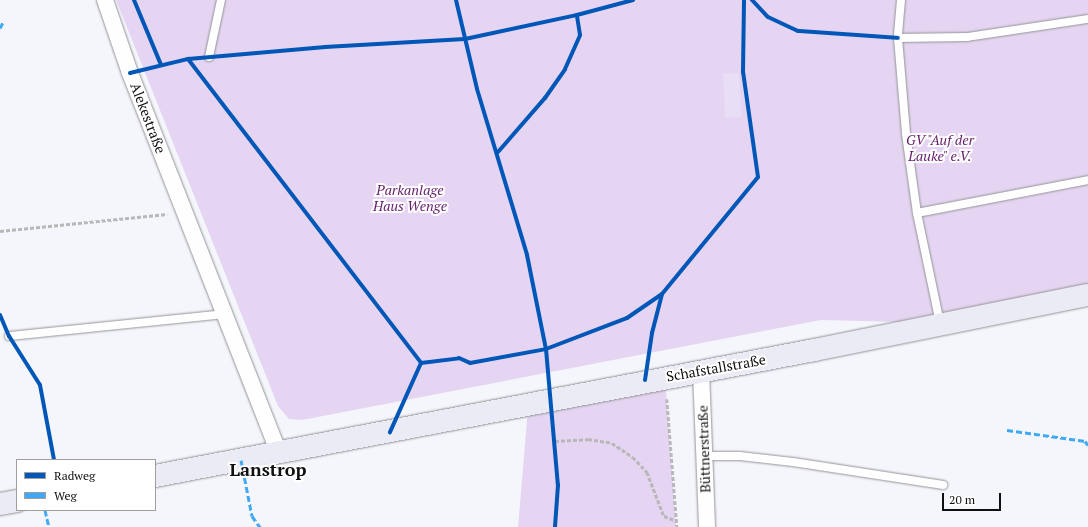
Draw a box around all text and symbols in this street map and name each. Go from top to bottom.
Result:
street label: Alekestraße [127,80,169,156]
park label: GV "Auf der Lauke" e.V. [906,132,974,164]
park label: Parkanlage Haus Wenge [373,182,447,214]
street label: Schafstallstraße [665,351,767,385]
street label: Büttnerstraße [694,405,714,493]
district label: Lanstrop [230,458,306,480]
legend [16,459,156,511]
text: Radweg [54,468,95,483]
scale bar [944,485,1003,511]
text: Weg [54,488,77,503]
text: 20 m [949,492,975,507]

